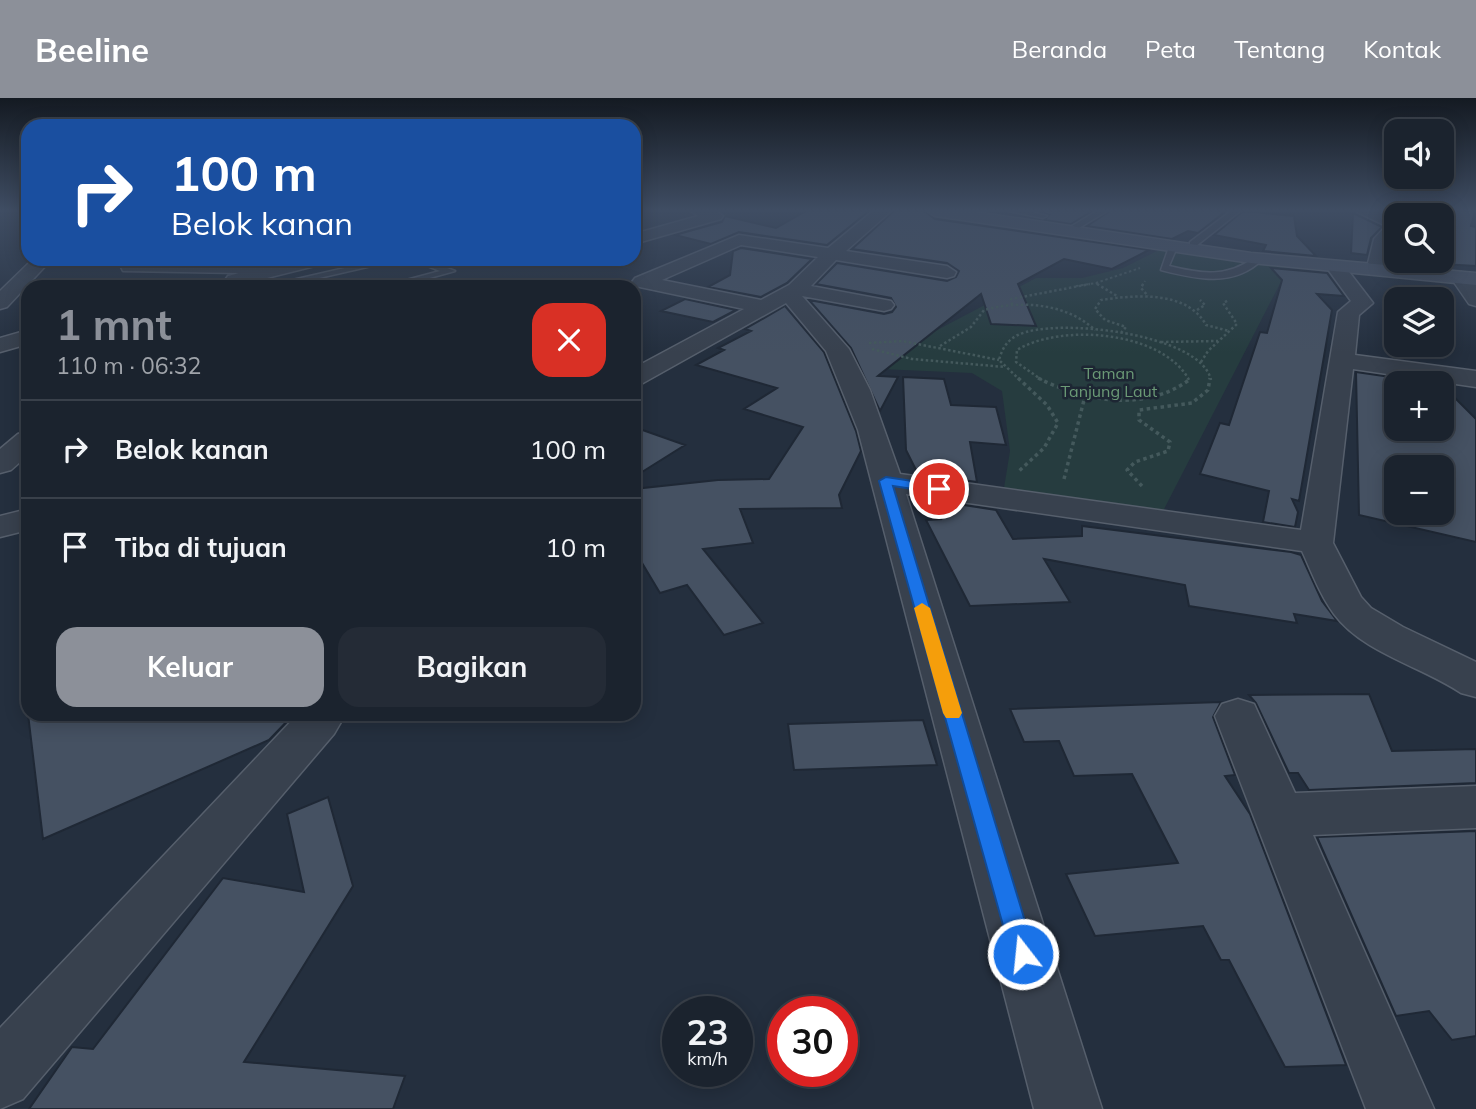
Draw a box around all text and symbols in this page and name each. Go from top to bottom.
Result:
text: Beeline [35,29,149,70]
text: Beranda [1012,34,1107,64]
text: Peta [1145,34,1196,64]
text: Tentang [1234,34,1325,64]
text: Kontak [1363,34,1441,64]
map controls [1384,119,1454,525]
button: sound [1384,119,1454,189]
text: 100 m [171,142,317,203]
icon: right [56,147,147,238]
text: Belok kanan [171,203,353,243]
button: search [1384,203,1454,273]
button: layers [1384,287,1454,357]
text: 1 mnt [56,298,172,351]
button: close [532,303,606,377]
text: 110 m · 06:32 [56,351,201,380]
park label: Taman Tanjung Laut [1061,363,1158,401]
button: + [1384,371,1454,441]
icon: right [56,430,94,468]
text: Belok kanan [115,433,269,466]
text: 100 m [530,433,606,466]
button: − [1384,455,1454,525]
pin [909,459,969,519]
icon: arrive [920,470,958,508]
icon: arrive [56,528,94,566]
text: Tiba di tujuan [115,531,287,564]
text: 10 m [545,531,606,564]
button: Keluar [56,627,324,707]
button: Bagikan [338,627,606,707]
position arrow [986,917,1060,991]
speed limit sign: 30 [767,996,858,1087]
text: 23 [686,1010,729,1054]
text: km/h [687,1047,728,1070]

